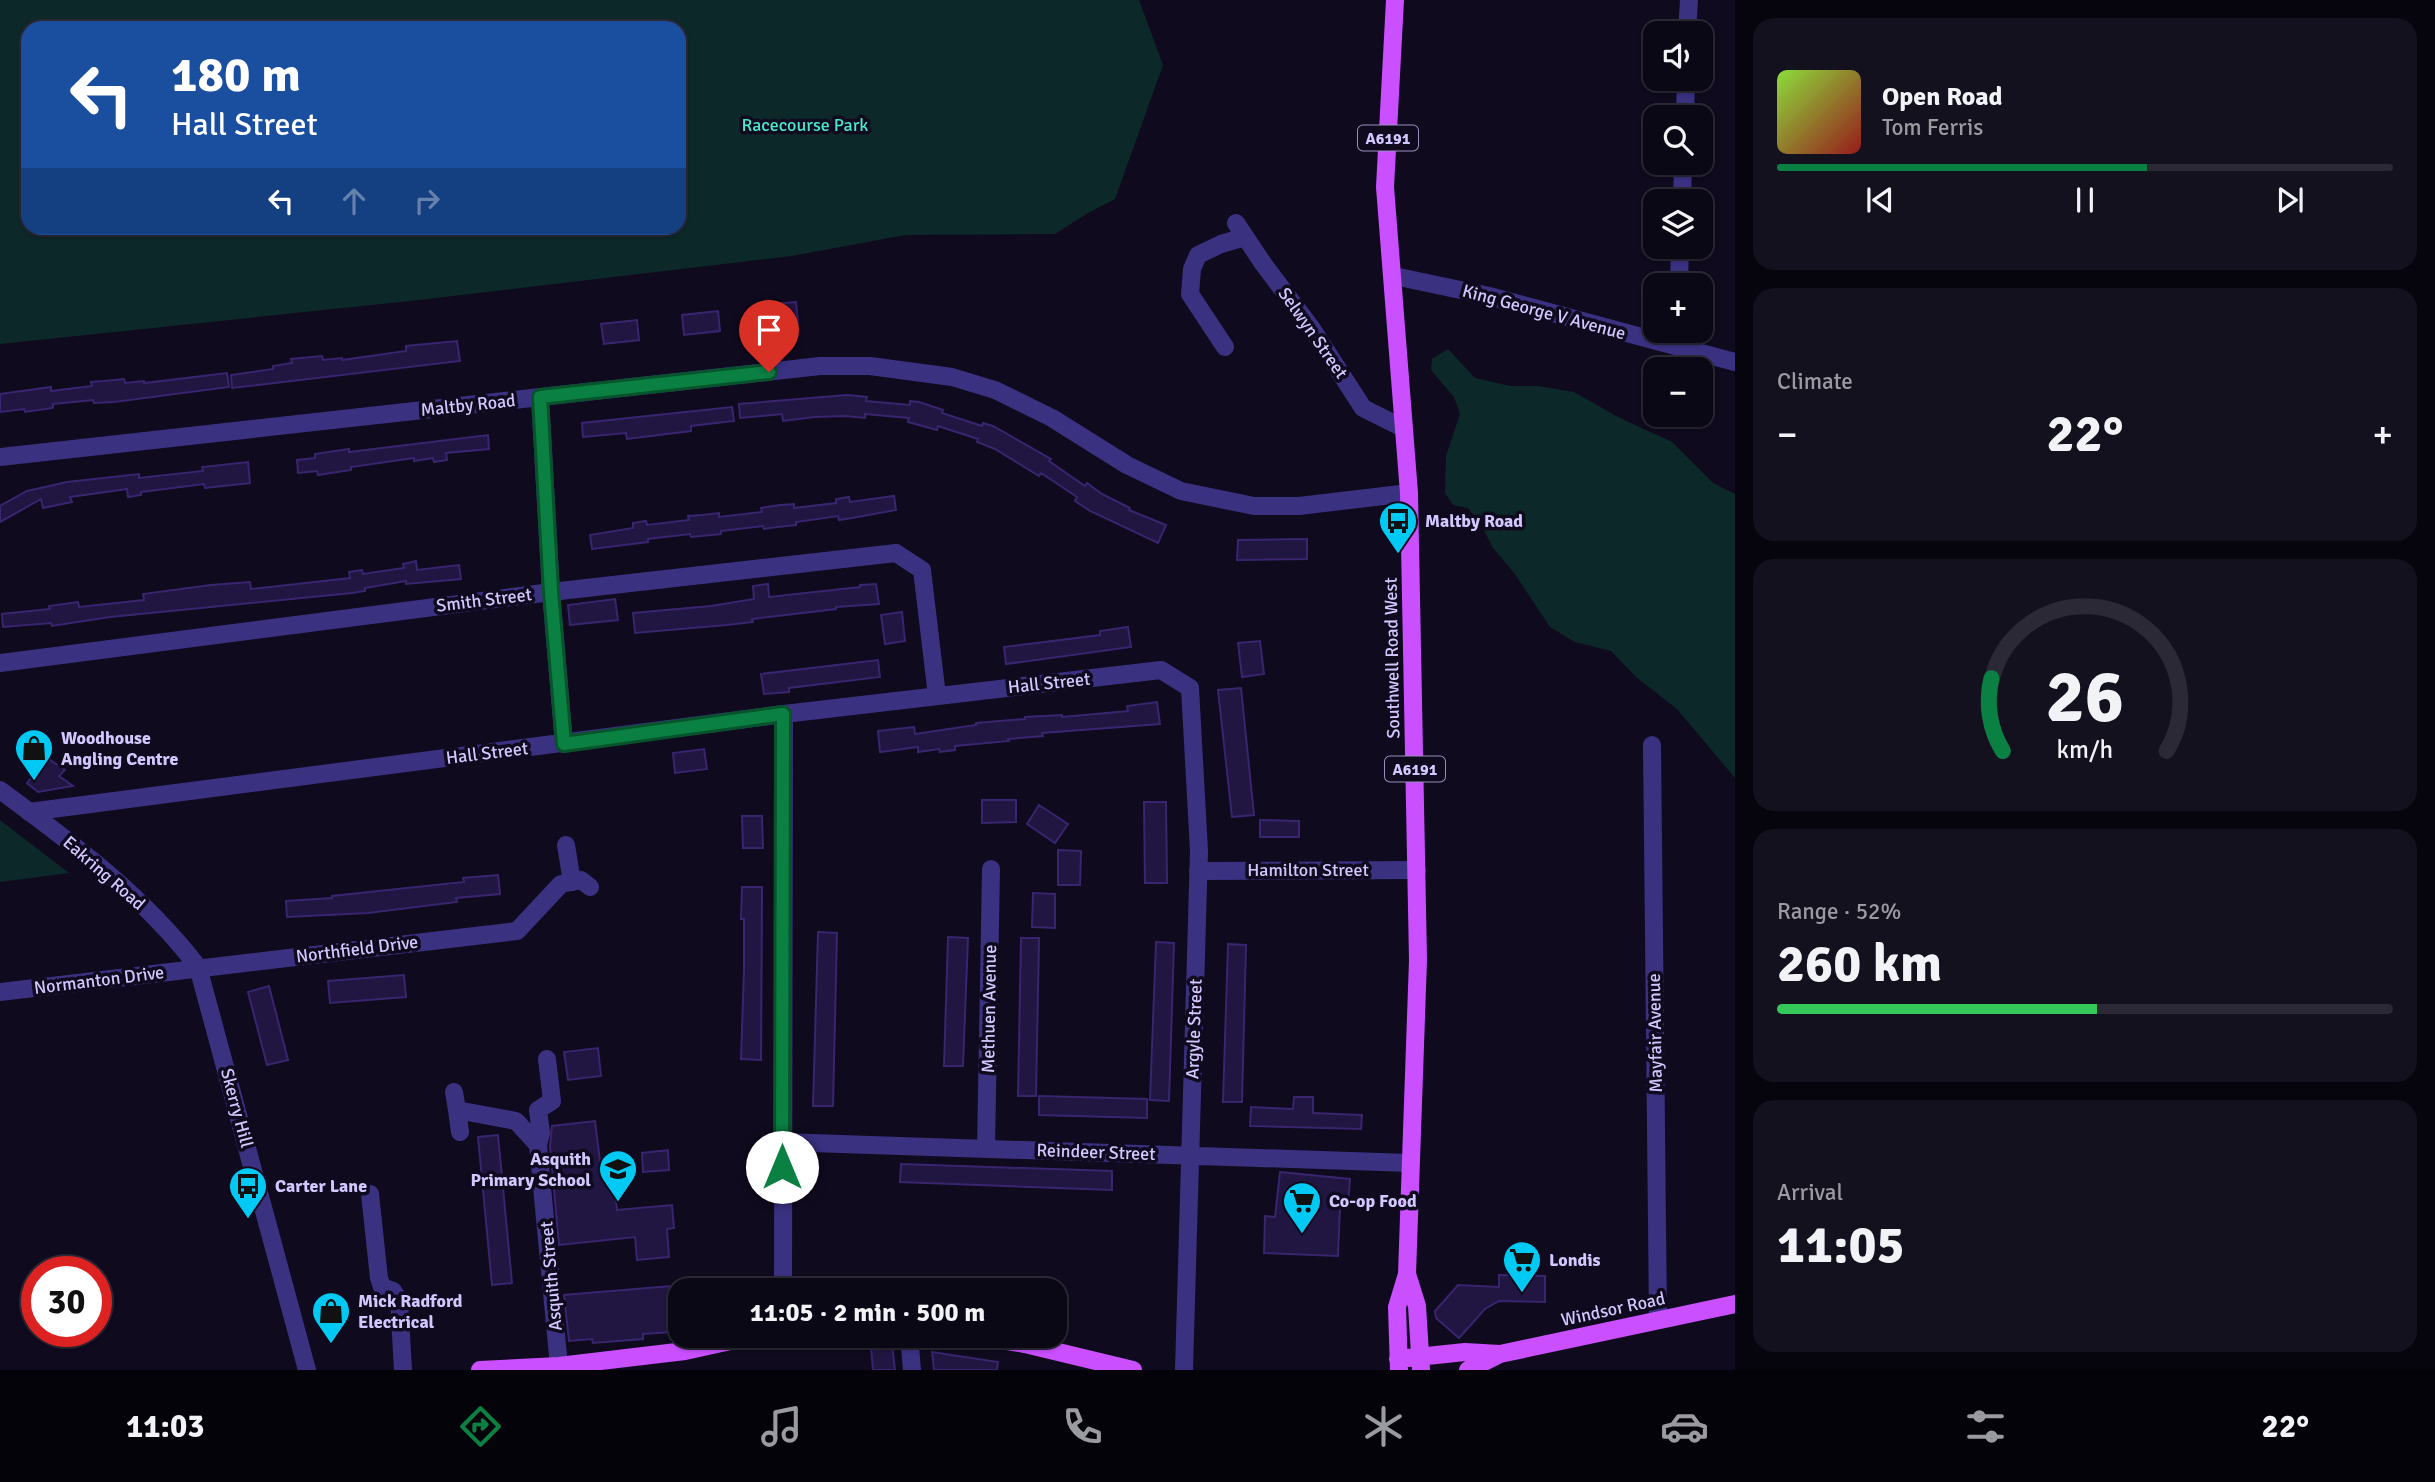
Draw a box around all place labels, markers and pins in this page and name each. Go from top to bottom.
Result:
pin [739,300,799,372]
bus stop icon: Maltby Road [1377,500,1419,555]
place label: Maltby Road [1425,510,1523,532]
shop icon: Woodhouse Angling Centre [13,727,55,782]
place label: Woodhouse Angling Centre [61,727,178,770]
place label: Asquith Primary School [471,1148,591,1191]
school or university icon: Asquith Primary School [597,1148,639,1203]
bus stop icon: Carter Lane [227,1165,269,1220]
place label: Carter Lane [275,1175,367,1197]
supermarket icon: Co-op Food [1281,1180,1323,1235]
place label: Co-op Food [1329,1190,1417,1212]
supermarket icon: Londis [1501,1239,1543,1294]
place label: Londis [1549,1249,1601,1271]
shop icon: Mick Radford Electrical [310,1290,352,1345]
place label: Mick Radford Electrical [358,1290,463,1333]

